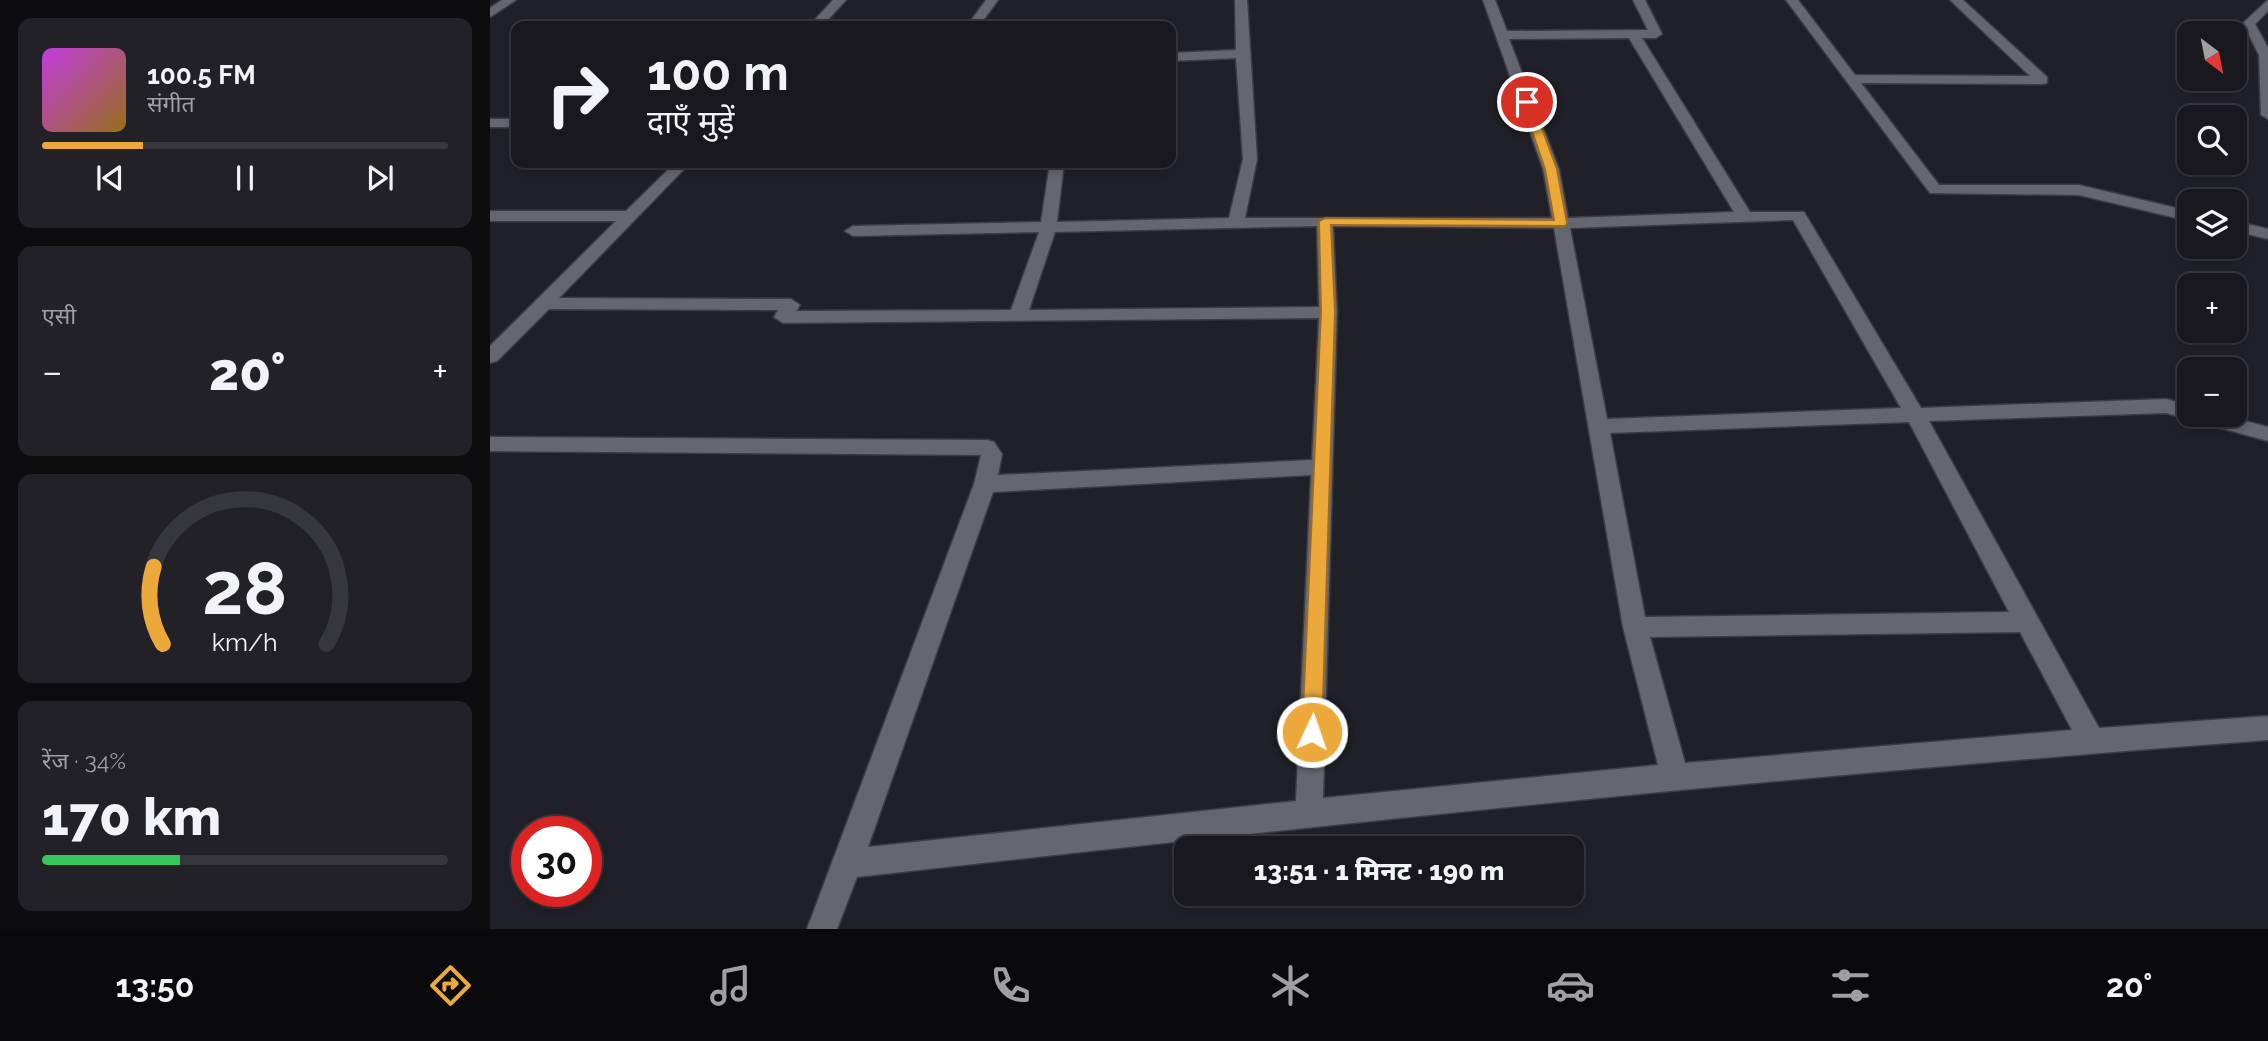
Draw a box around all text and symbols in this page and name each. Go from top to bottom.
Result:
north arrow [2177,21,2247,91]
map controls [2177,21,2247,427]
text: 100 m [647,44,789,101]
icon: right [532,49,623,140]
text: 100.5 FM [147,60,256,90]
pin [1497,72,1557,132]
icon: arrive [1508,83,1546,121]
text: संगीत [147,90,195,117]
text: दाएँ मुड़ें [647,103,734,140]
button: search [2177,105,2247,175]
icon: previous [91,159,129,197]
icon: pause [226,159,264,197]
icon: next [361,159,399,197]
button: layers [2177,189,2247,259]
button: + [2177,273,2247,343]
text: एसी [42,302,76,329]
text: 20° [209,341,286,402]
text: − [42,349,62,394]
text: + [432,349,448,394]
button: − [2177,357,2247,427]
text: 28 [202,547,288,632]
text: km/h [212,627,278,657]
position arrow [1275,695,1349,769]
text: रेंज · 34% [42,747,126,774]
text: 170 km [42,786,221,847]
speed limit sign: 30 [511,816,602,907]
text: 13:51 · 1 मिनट · 190 m [1254,856,1504,886]
icon: directions [426,961,475,1010]
icon: music [706,961,755,1010]
icon: phone [986,961,1035,1010]
icon: climate [1266,961,1315,1010]
icon: car [1546,961,1595,1010]
icon: filters [1826,961,1875,1010]
text: 13:50 [116,967,194,1004]
text: 20° [2106,967,2152,1004]

